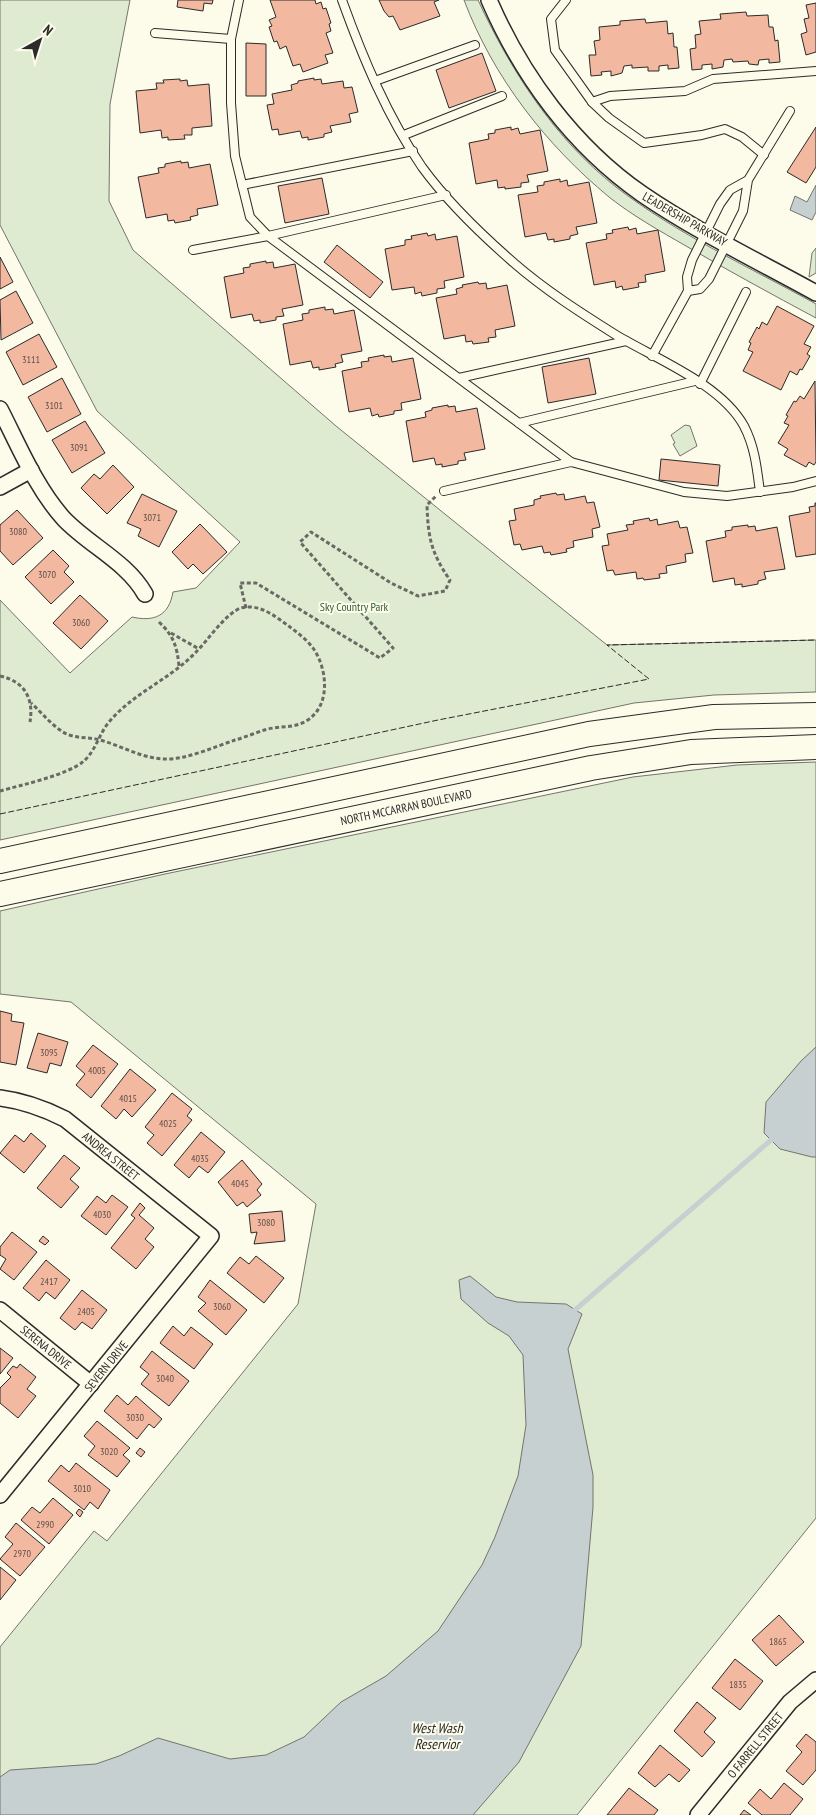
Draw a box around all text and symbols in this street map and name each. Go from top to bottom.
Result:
north arrow [15,15,65,65]
text: N [40,21,57,39]
street label: LEADERSHIP PARKWAY [640,189,730,250]
house number: 3111 [22,353,40,366]
house number: 3101 [45,399,63,412]
house number: 3091 [70,441,88,454]
house number: 3071 [143,511,161,524]
house number: 3080 [9,525,28,538]
house number: 3070 [38,568,57,581]
park label: Sky Country Park [320,599,389,614]
house number: 3060 [72,616,91,629]
street label: NORTH MCCARRAN BOULEVARD [339,786,473,828]
house number: 3095 [40,1046,58,1059]
house number: 4005 [88,1064,106,1077]
house number: 4015 [119,1092,137,1105]
house number: 4025 [159,1117,177,1130]
street label: ANDREA STREET [79,1128,143,1184]
house number: 4035 [191,1152,209,1165]
house number: 4045 [231,1177,249,1190]
house number: 4030 [93,1208,112,1221]
house number: 3080 [257,1216,276,1229]
house number: 2417 [40,1275,58,1288]
house number: 3060 [213,1300,232,1313]
house number: 2405 [77,1305,95,1318]
street label: SERENA DRIVE [18,1322,74,1372]
street label: SEVERN DRIVE [81,1337,131,1395]
house number: 3040 [156,1372,175,1385]
house number: 3030 [126,1411,145,1424]
house number: 3020 [100,1445,119,1458]
house number: 3010 [73,1482,92,1495]
house number: 2990 [36,1518,55,1531]
house number: 2970 [13,1547,32,1560]
house number: 1865 [769,1635,787,1648]
house number: 1835 [729,1678,747,1691]
street label: O FARRELL STREET [724,1709,787,1781]
water label: West Wash Reservior [411,1719,464,1753]

